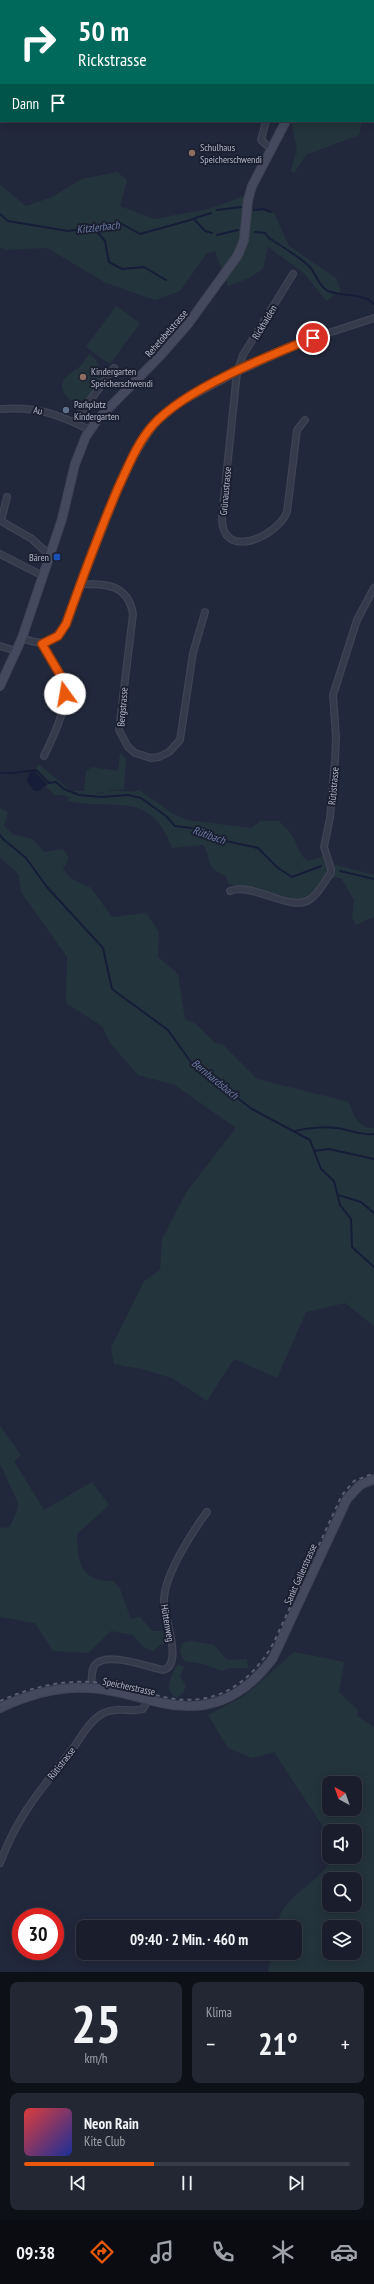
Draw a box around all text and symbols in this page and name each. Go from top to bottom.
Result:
text: 50 m [78,12,129,49]
icon: right [12,16,64,68]
text: Rickstrasse [78,48,147,71]
icon: arrive [47,92,69,114]
text: Dann [12,94,39,113]
place label: Schulhaus Speicherschwendi [200,141,262,166]
marker: Schulhaus Speicherschwendi [187,148,197,158]
water label: Kitzlerbach [76,218,121,236]
street label: Rickhalden [249,303,280,342]
street label: Rehetobelstrasse [142,307,191,360]
pin [296,321,330,355]
icon: arrive [302,327,324,349]
place label: Kindergarten Speicherschwendi [91,365,153,390]
marker: Kindergarten Speicherschwendi [78,372,88,382]
place label: Parkplatz Kindergarten [74,398,119,423]
street label: Au [32,403,43,418]
marker: Parkplatz Kindergarten [61,405,71,415]
street label: Grünaustrasse [217,466,234,516]
place label: Bären [29,551,49,564]
marker: Bären [52,552,62,562]
position arrow [44,673,86,715]
street label: Bergstrasse [114,687,131,727]
street label: Rütistrasse [325,767,342,805]
water label: Rütibach [191,823,228,847]
water label: Bernhardsbach [189,1056,242,1103]
street label: Sankt Gallerstrasse [281,1542,320,1607]
street label: Hüttenweg [158,1603,177,1643]
street label: Speicherstrasse [101,1675,156,1698]
street label: Rütistrasse [45,1744,78,1782]
north arrow [322,1776,362,1816]
map controls [322,1776,362,1960]
button: sound [322,1824,362,1864]
button: search [322,1872,362,1912]
speed limit sign: 30 [12,1908,64,1960]
button: layers [322,1920,362,1960]
text: 09:40 · 2 Min. · 460 m [130,1930,248,1949]
text: 25 [71,1990,121,2057]
text: Klima [206,2004,232,2021]
text: 21° [258,2024,298,2063]
text: − [206,2030,215,2058]
text: + [341,2030,350,2058]
text: km/h [84,2050,108,2067]
text: Neon Rain [84,2114,139,2133]
text: Kite Club [84,2133,125,2150]
icon: previous [67,2172,89,2194]
icon: pause [176,2172,198,2194]
icon: next [285,2172,307,2194]
icon: directions [88,2238,116,2266]
icon: music [148,2238,176,2266]
icon: phone [209,2238,237,2266]
icon: climate [269,2238,297,2266]
icon: car [330,2238,358,2266]
text: 09:38 [16,2241,55,2264]

